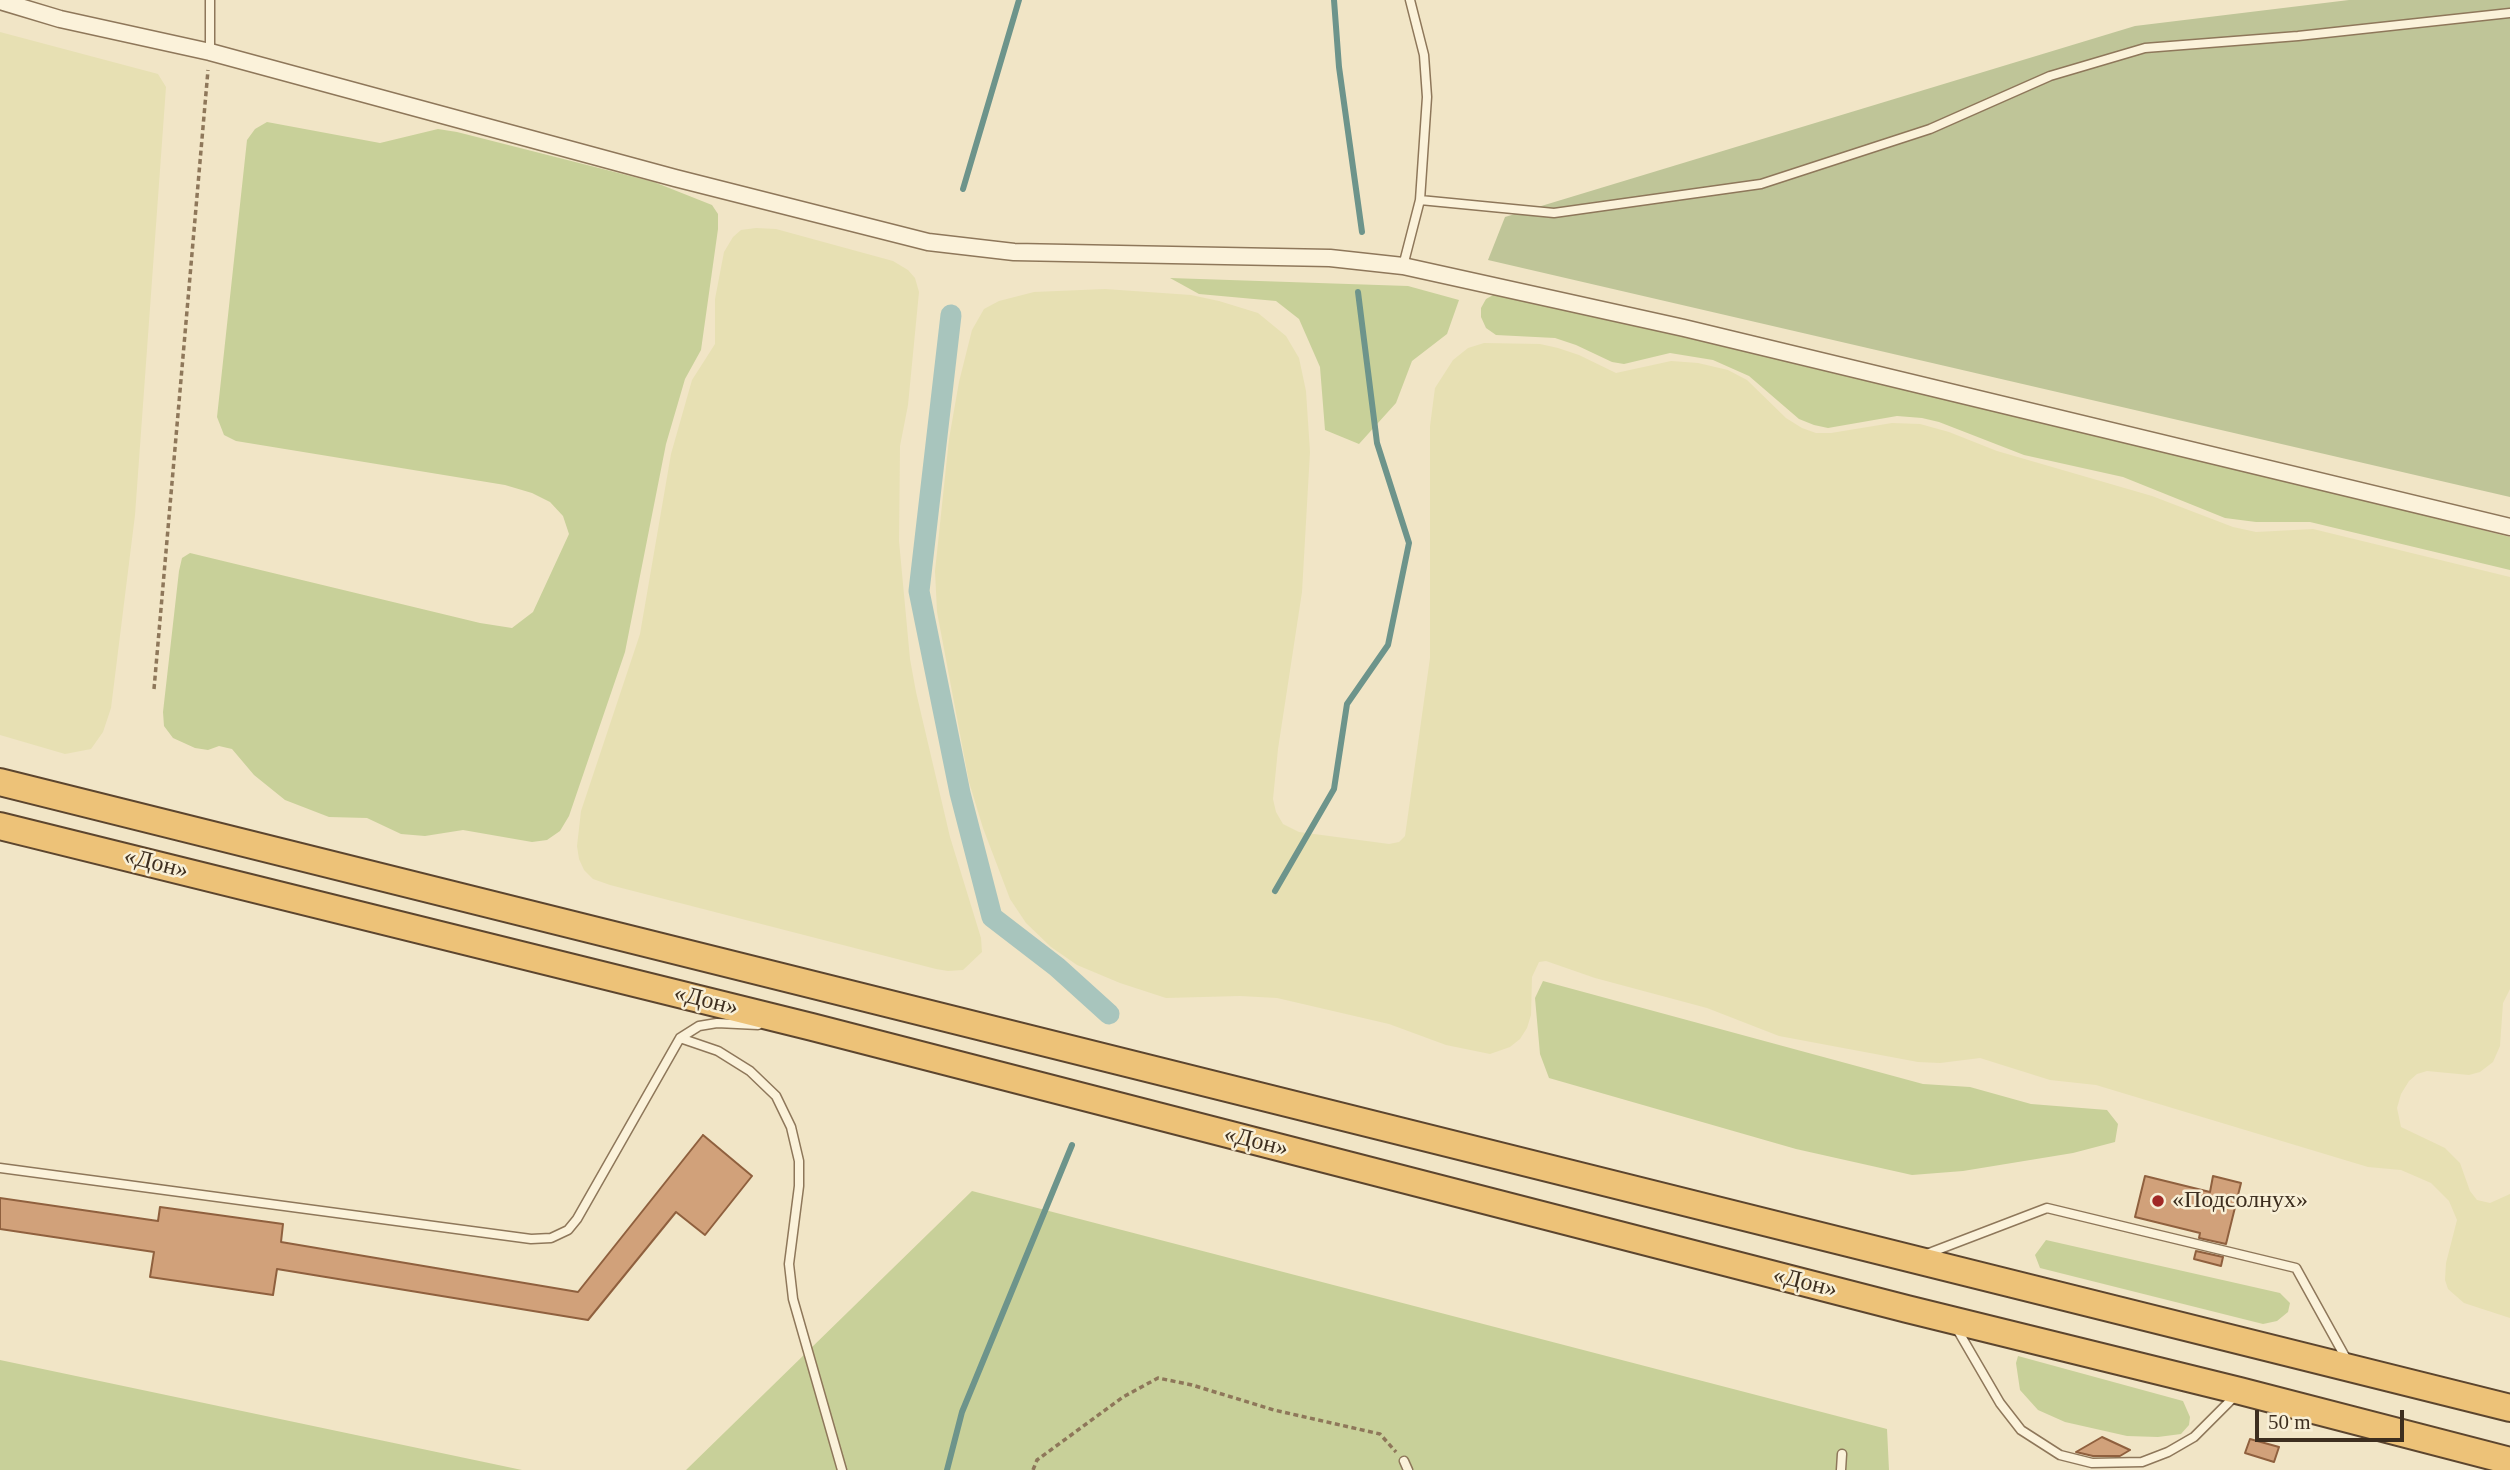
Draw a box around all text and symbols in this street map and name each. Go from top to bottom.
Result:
street label: «Дон» [121,842,191,886]
street label: «Дон» [671,979,741,1023]
street label: «Дон» [1221,1120,1291,1164]
place label: «Подсолнух» [2172,1187,2308,1215]
marker: «Подсолнух» [2150,1193,2166,1209]
street label: «Дон» [1770,1261,1840,1305]
scale bar [2258,1396,2407,1440]
text: 50 m [2268,1410,2311,1434]

